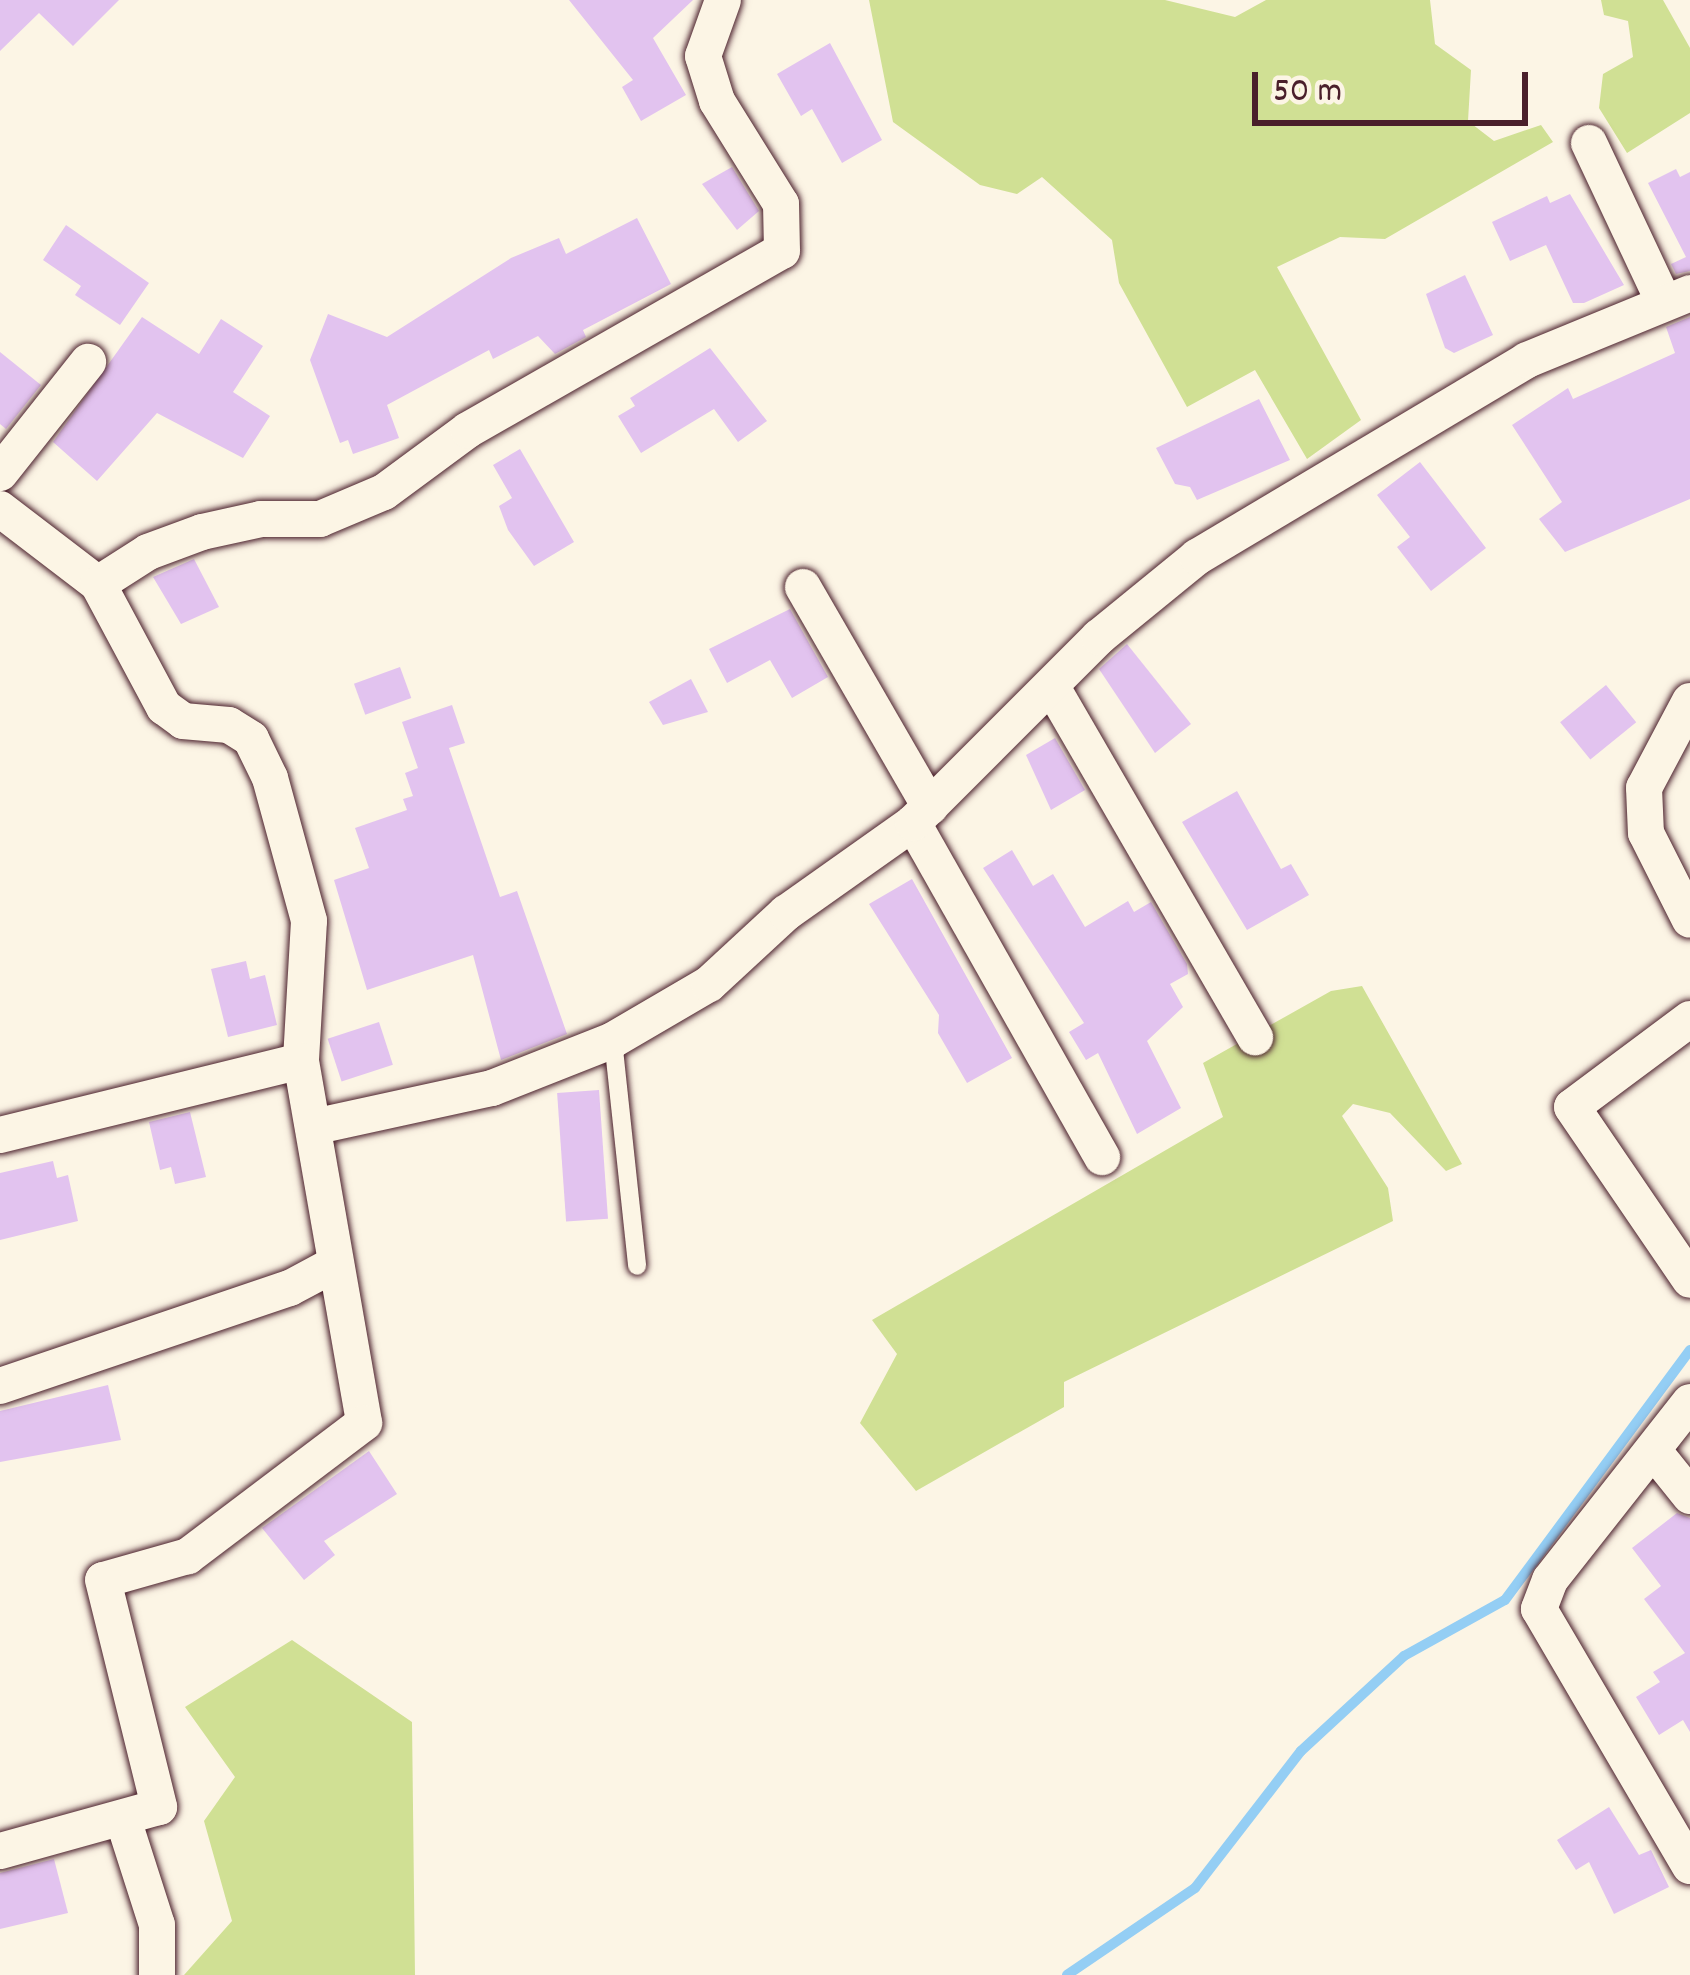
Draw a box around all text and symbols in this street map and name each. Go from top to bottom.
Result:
scale bar [1258,48,1534,122]
text: 50 m [1273,67,1342,119]

